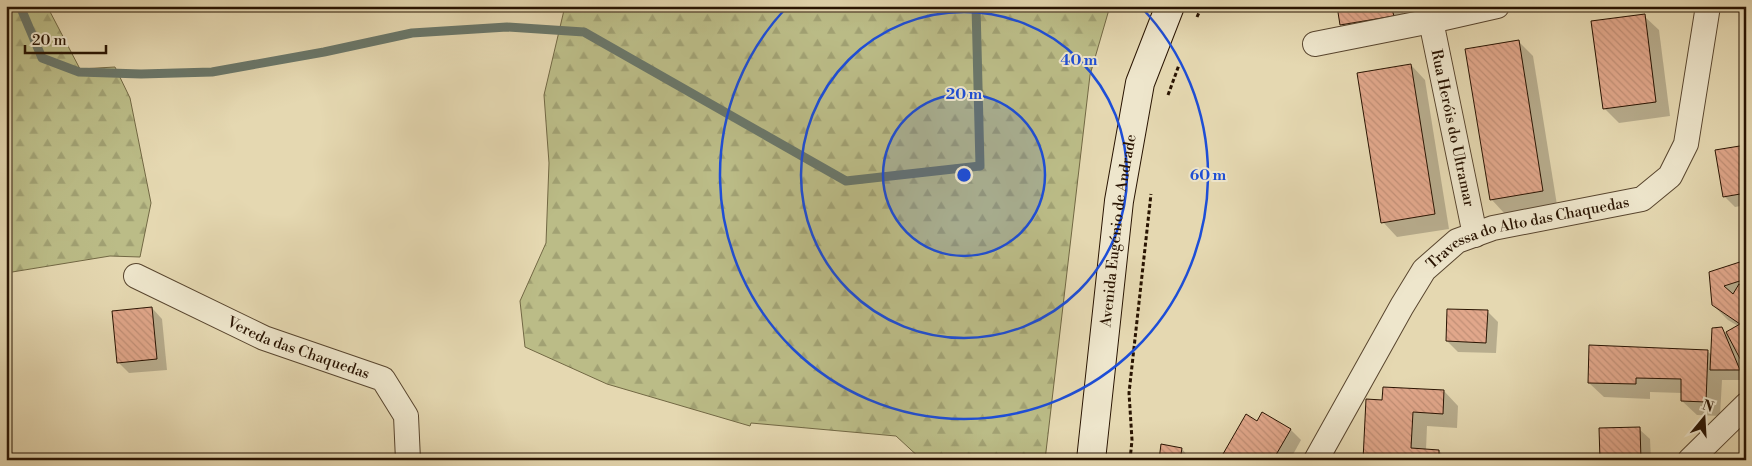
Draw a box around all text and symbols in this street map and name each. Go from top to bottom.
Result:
scale bar [25,22,106,54]
text: 20 m [32,31,67,50]
street label: Rua Heróis do Ultramar [1427,48,1479,209]
text: 40 m [1060,51,1098,70]
text: 20 m [946,85,983,104]
street label: Avenida Eugénio de Andrade [1096,133,1141,329]
centre of rings [955,166,973,184]
text: 60 m [1190,166,1227,185]
street label: Travessa do Alto das Chaquedas [1423,193,1631,274]
street label: Vereda das Chaquedas [223,312,372,384]
north arrow [1680,394,1730,444]
text: N [1700,396,1716,417]

